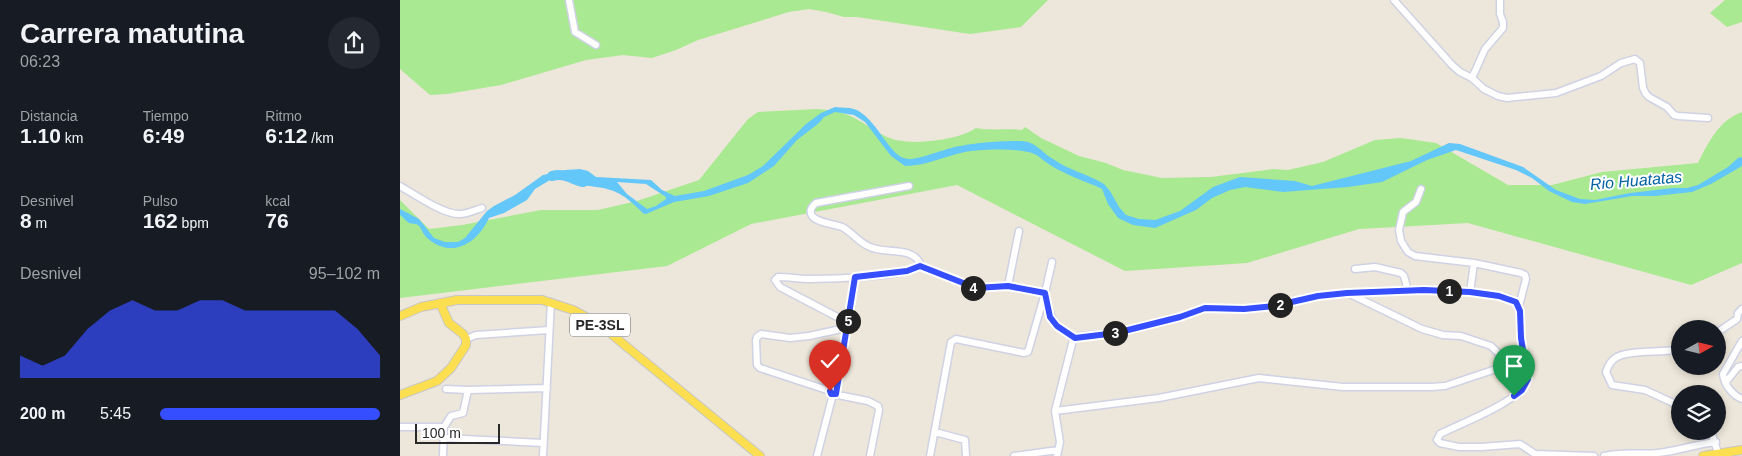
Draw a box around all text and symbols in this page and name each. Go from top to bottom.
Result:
button: share [328,17,380,69]
text: Carrera matutina [20,18,244,49]
text: 06:23 [20,53,60,70]
text: Distancia [20,108,78,124]
text: Tiempo [143,108,189,124]
text: Ritmo [265,108,302,124]
text: 1.10 [20,124,61,147]
text: 6:49 [143,124,185,147]
text: 6:12 [265,124,307,147]
text: km [61,130,83,146]
text: /km [307,130,334,146]
water label: Rio Huatatas [1589,168,1683,193]
text: Desnivel [20,193,74,209]
text: Pulso [143,193,178,209]
text: kcal [265,193,290,209]
text: 8 [20,209,32,232]
text: 162 [143,209,178,232]
text: 76 [265,209,289,232]
text: m [32,215,47,231]
text: bpm [178,215,209,231]
text: Desnivel [20,265,81,282]
text: 95–102 m [309,265,380,282]
pin: 4 [960,276,986,300]
pin: 1 [1436,278,1462,304]
text: 4 [970,280,977,296]
text: 1 [1446,283,1453,299]
pin: 2 [1268,292,1292,318]
text: 2 [1277,297,1284,313]
pin: 5 [836,308,860,334]
text: 5 [845,313,852,329]
road number: PE-3SL [570,314,630,336]
pin: 3 [1102,320,1128,346]
north arrow [1671,320,1726,375]
map controls [1671,320,1726,440]
text: 3 [1112,325,1119,341]
pin [809,340,851,391]
pin [1493,345,1535,396]
icon: check [816,347,844,375]
icon: arrive [1500,352,1528,380]
button: layers [1671,385,1726,440]
text: 200 m [20,405,65,422]
text: 5:45 [100,405,131,422]
scale bar [415,421,500,444]
text: 100 m [422,425,461,441]

